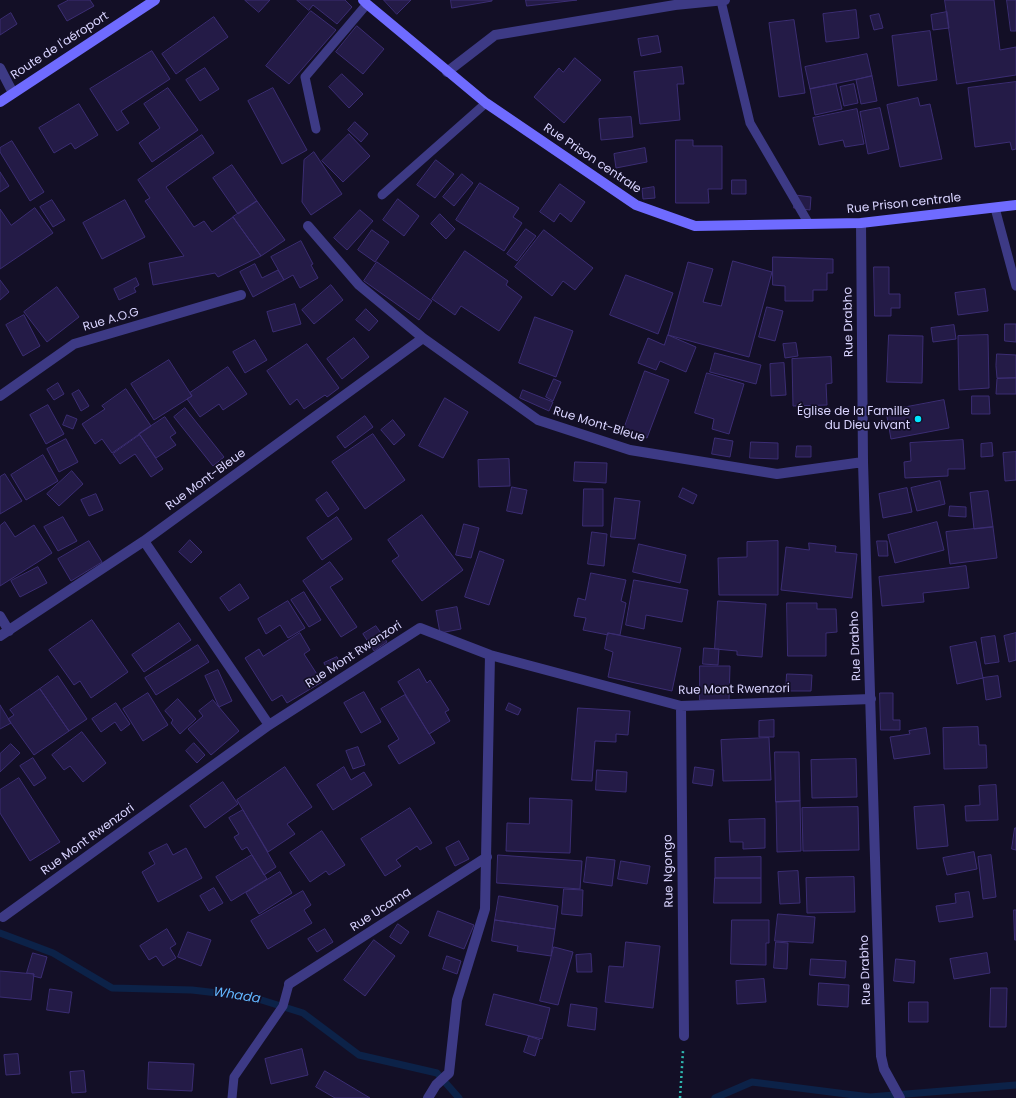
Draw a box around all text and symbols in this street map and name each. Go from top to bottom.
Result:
street label: Route de l'aéroport [8,9,112,83]
street label: Rue Prison centrale [540,121,644,197]
street label: Rue Prison centrale [846,191,962,217]
street label: Rue Drabho [841,287,857,357]
street label: Rue A.O.G [81,305,141,335]
street label: Rue Mont-Bleue [551,404,647,446]
place label: Église de la Famille du Dieu vivant [797,405,910,433]
marker: Église de la Famille du Dieu vivant [913,414,923,424]
street label: Rue Mont-Bleue [163,446,249,514]
street label: Rue Drabho [848,611,864,681]
street label: Rue Mont Rwenzori [303,619,405,691]
street label: Rue Mont Rwenzori [678,682,790,698]
street label: Rue Mont Rwenzori [39,801,137,879]
street label: Rue Ngongo [661,834,677,908]
street label: Rue Ucama [348,885,414,935]
street label: Rue Drabho [858,935,874,1005]
water label: Whada [212,985,262,1007]

